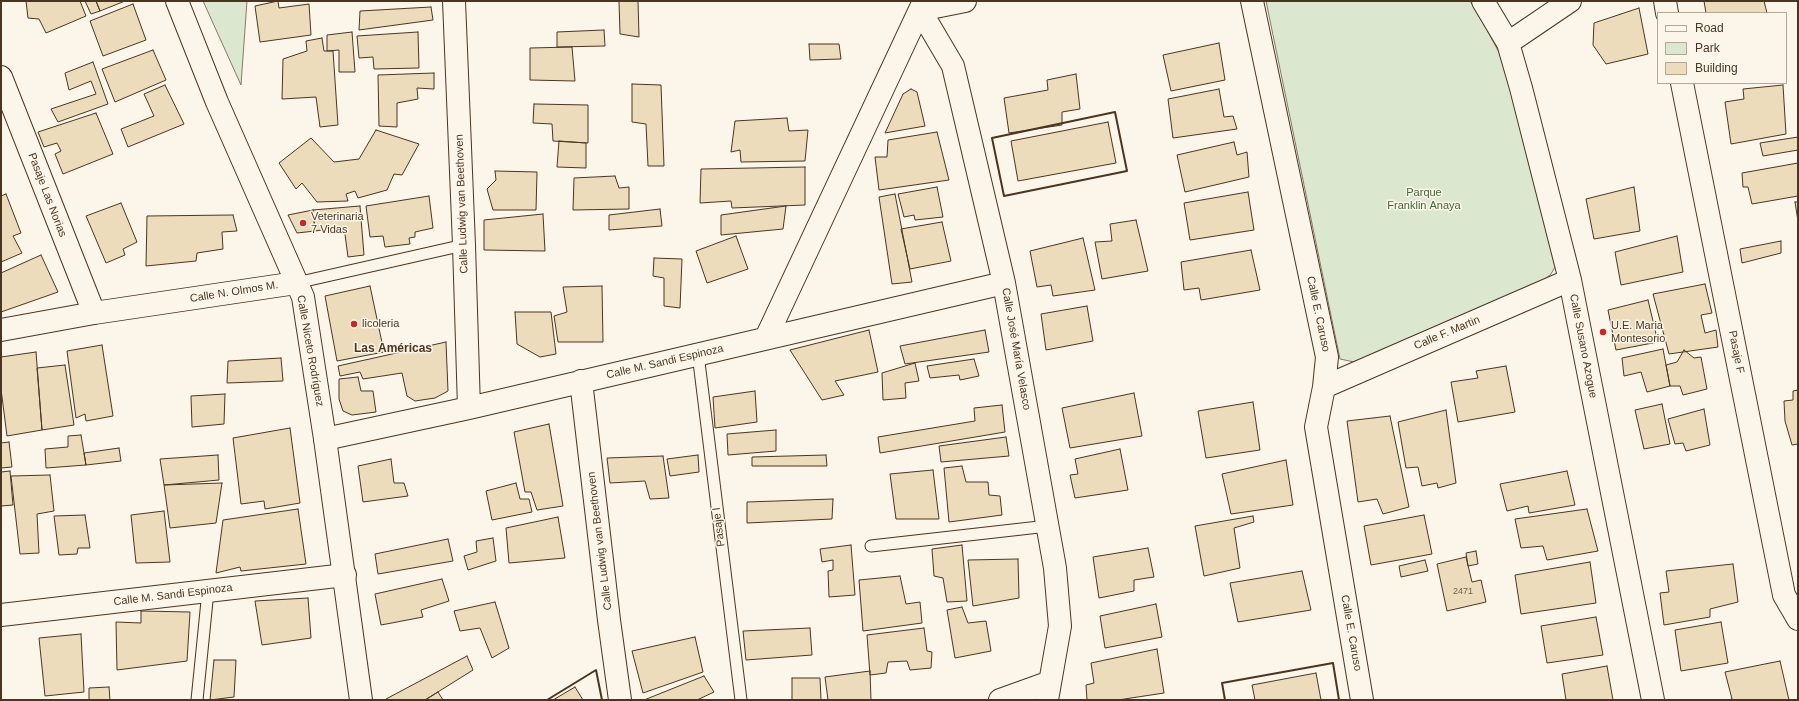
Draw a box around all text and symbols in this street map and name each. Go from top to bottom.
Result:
legend [1657,12,1787,84]
text: Road [1695,21,1724,35]
text: Park [1695,41,1720,55]
text: Building [1695,61,1738,75]
street label: Calle Ludwig van Beethoven [453,134,471,274]
street label: Pasaje Las Norias [25,151,69,239]
park label: Parque Franklin Anaya [1387,186,1461,212]
place label: Veterinaria 7 Vidas [311,210,364,236]
marker: Veterinaria 7 Vidas [298,218,308,228]
street label: Calle E. Caruso [1304,275,1332,353]
street label: Calle N. Olmos M. [189,279,279,305]
street label: Calle José María Velasco [999,287,1033,411]
street label: Calle Susano Azogue [1566,293,1600,399]
street label: Calle Niceto Rodríguez [294,294,326,408]
street label: Calle F. Martin [1412,313,1482,353]
place label: licoleria [362,317,399,331]
marker: licoleria [349,319,359,329]
place label: U.E. Maria Montesorio [1611,319,1665,345]
marker: U.E. Maria Montesorio [1598,327,1608,337]
street label: Pasaje F [1725,329,1747,375]
district label: Las Américas [354,342,432,356]
street label: Calle M. Sandi Espinoza [605,342,725,382]
street label: Calle Ludwig van Beethoven [585,471,615,611]
street label: Pasaje I [710,506,728,548]
street label: Calle M. Sandi Espinoza [113,581,233,609]
house number: 2471 [1453,587,1473,597]
street label: Calle E. Caruso [1338,594,1364,672]

